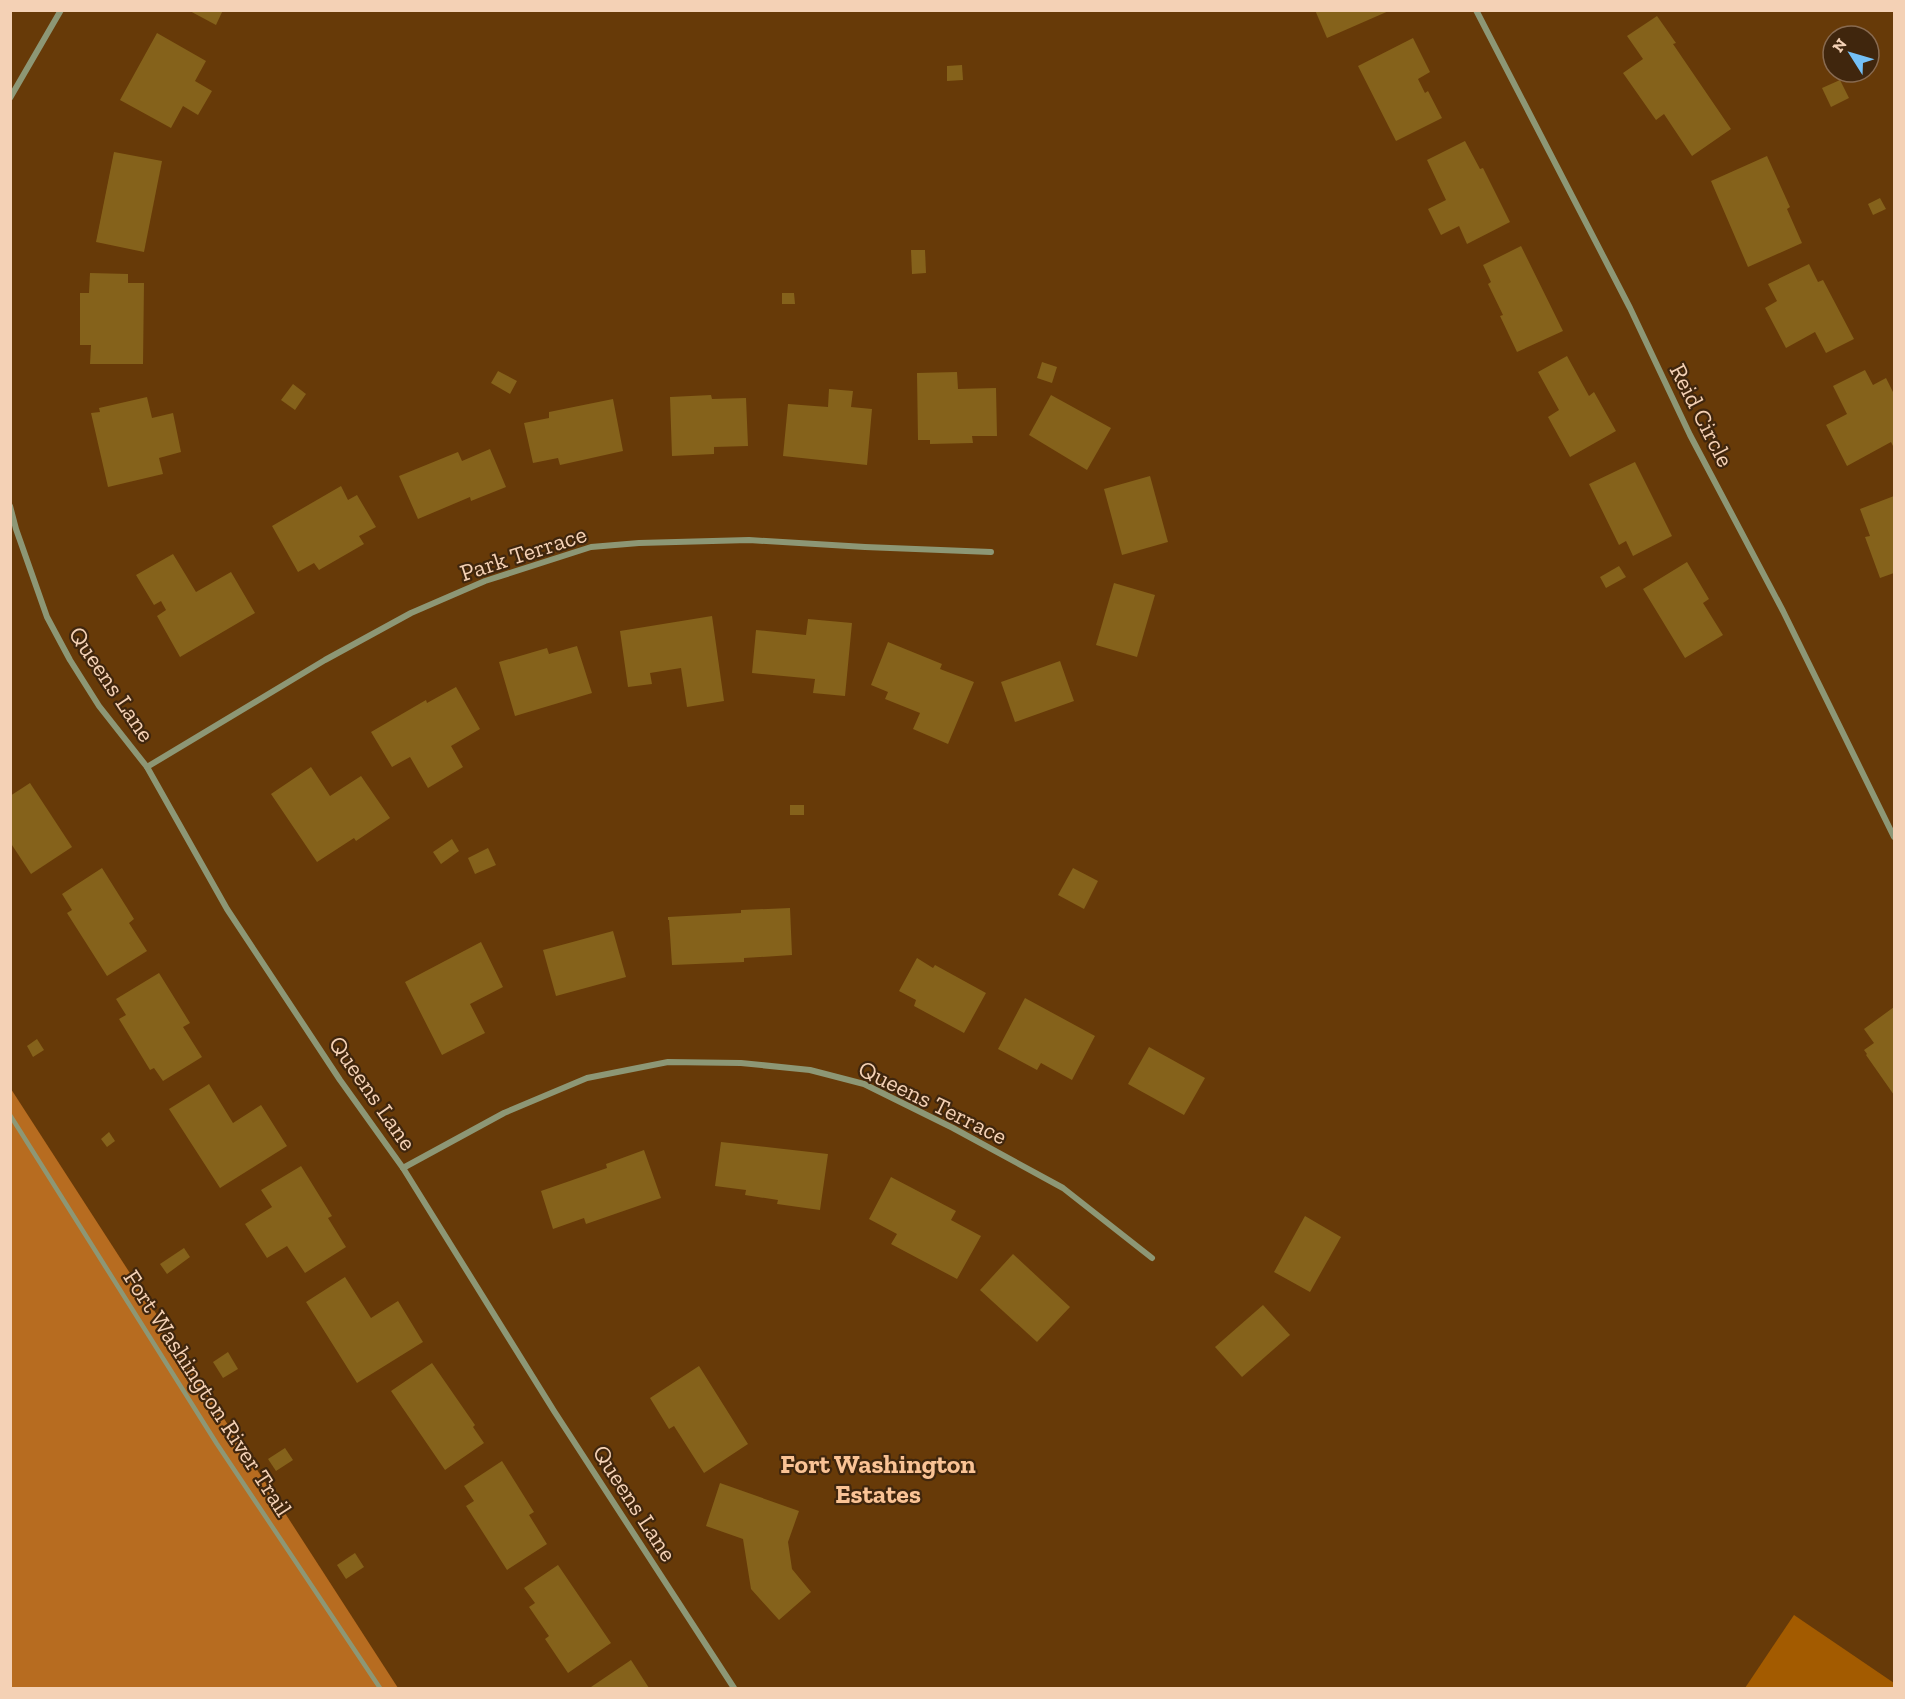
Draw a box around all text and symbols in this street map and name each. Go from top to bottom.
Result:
north arrow [1821,24,1881,84]
text: N [1828,35,1851,56]
street label: Reid Circle [1664,358,1740,472]
street label: Park Terrace [456,519,590,587]
street label: Queens Lane [63,621,161,747]
street label: Queens Lane [323,1030,423,1156]
street label: Queens Terrace [854,1054,1012,1150]
street label: Fort Washington River Trail [117,1264,299,1522]
street label: Queens Lane [587,1439,683,1567]
district label: Fort Washington Estates [780,1448,976,1510]

